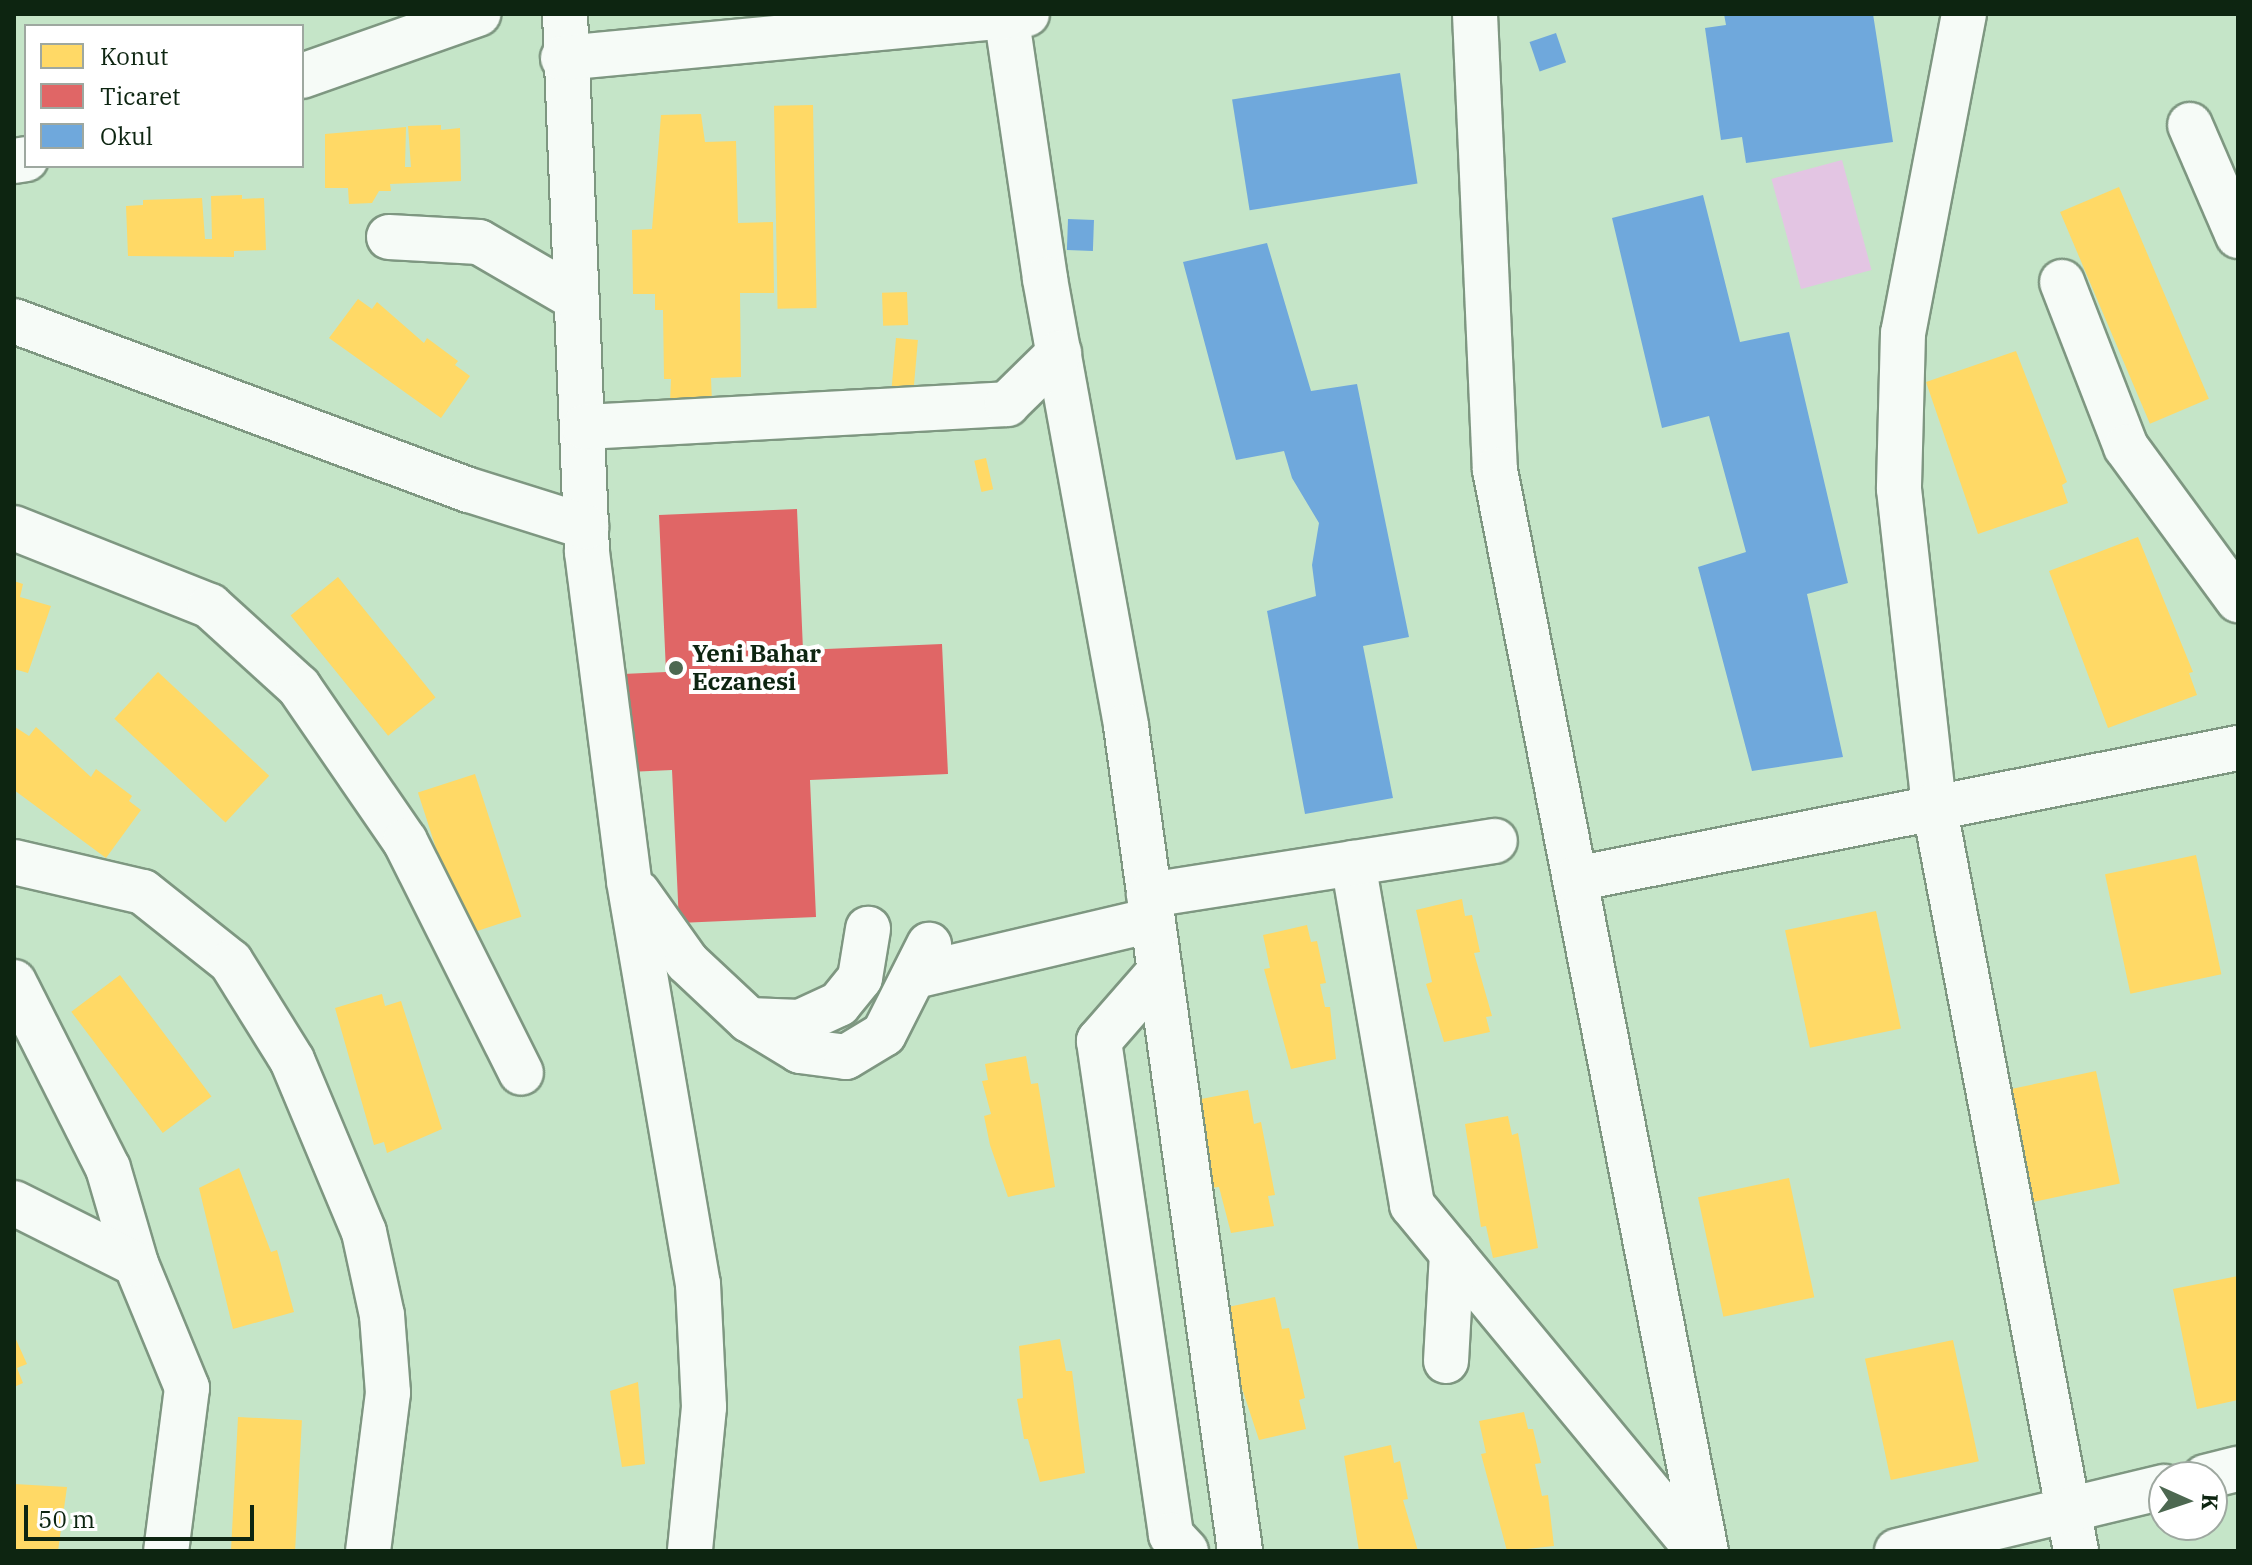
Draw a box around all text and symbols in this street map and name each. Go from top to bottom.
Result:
legend [24,24,304,168]
text: Konut [100,40,169,72]
text: Ticaret [100,80,181,112]
text: Okul [100,120,153,152]
place label: Yeni Bahar Eczanesi [692,640,821,696]
marker: Yeni Bahar Eczanesi [667,659,685,677]
north arrow [2148,1461,2228,1541]
scale bar [28,1489,258,1539]
text: K [2196,1493,2225,1511]
text: 50 m [38,1503,95,1535]

